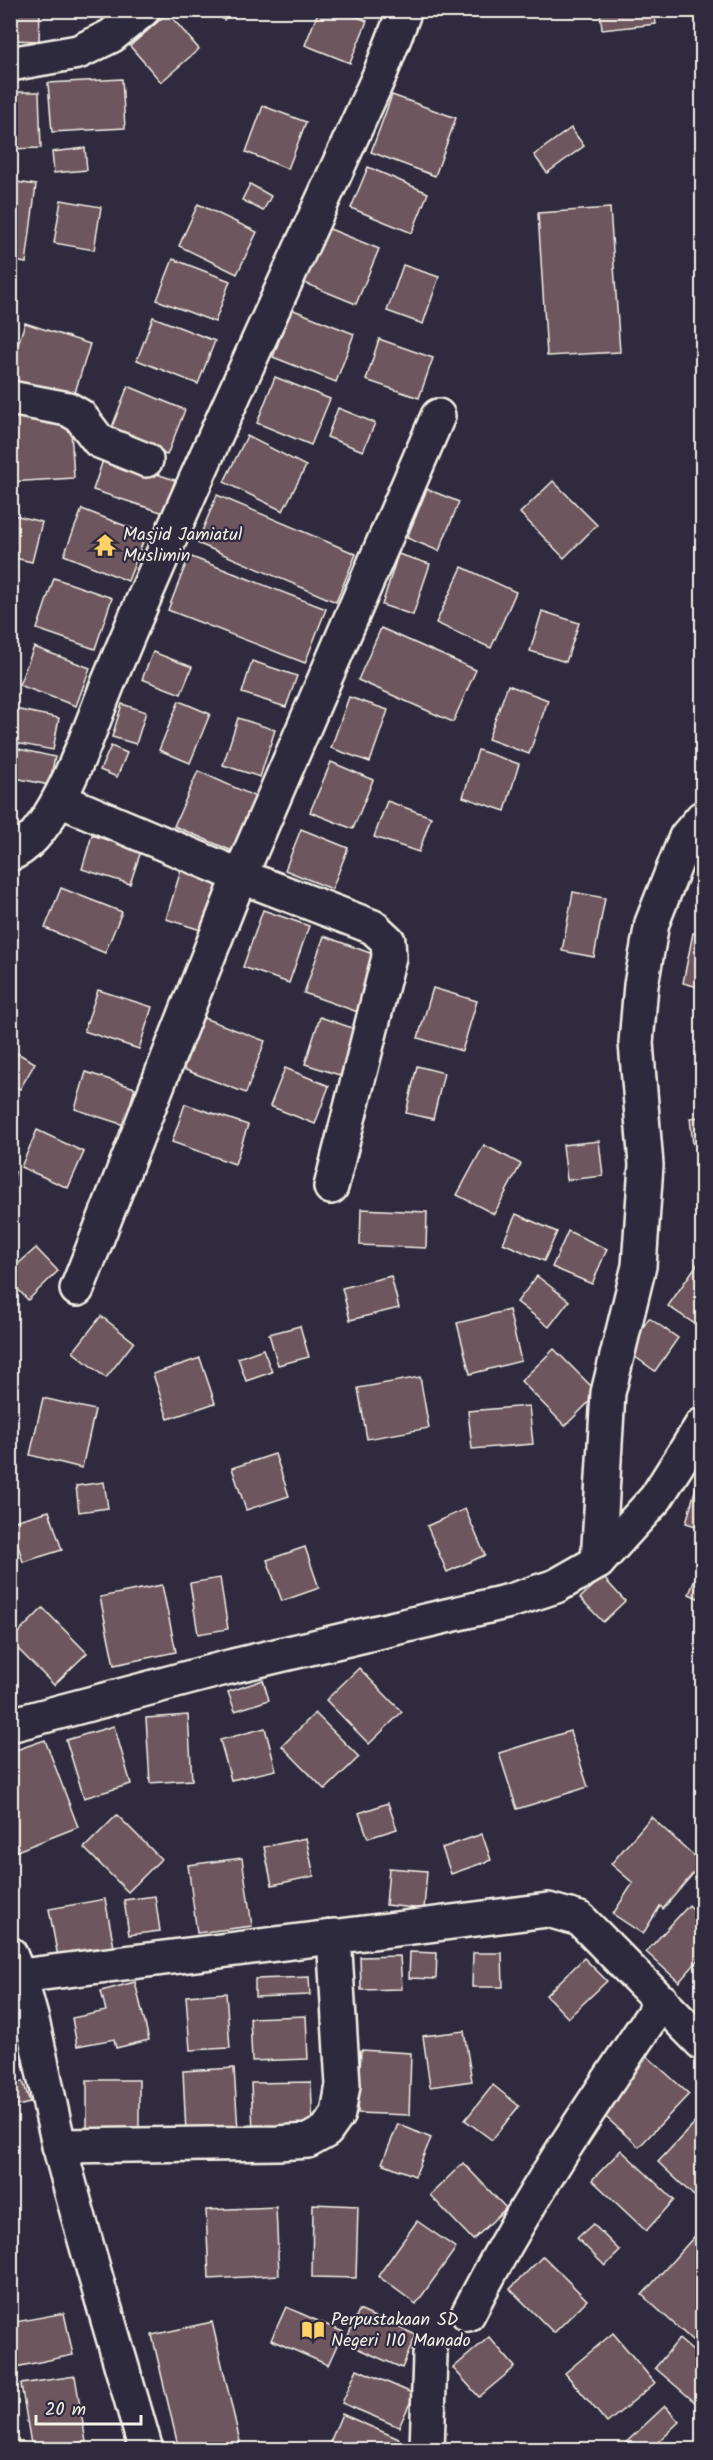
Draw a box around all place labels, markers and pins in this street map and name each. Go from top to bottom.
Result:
place label: Masjid Jamiatul Muslimin [123,521,243,571]
temple icon: Masjid Jamiatul Muslimin [92,532,118,558]
place label: Perpustakaan SD Negeri 110 Manado [331,2306,471,2356]
library icon: Perpustakaan SD Negeri 110 Manado [300,2317,326,2343]

